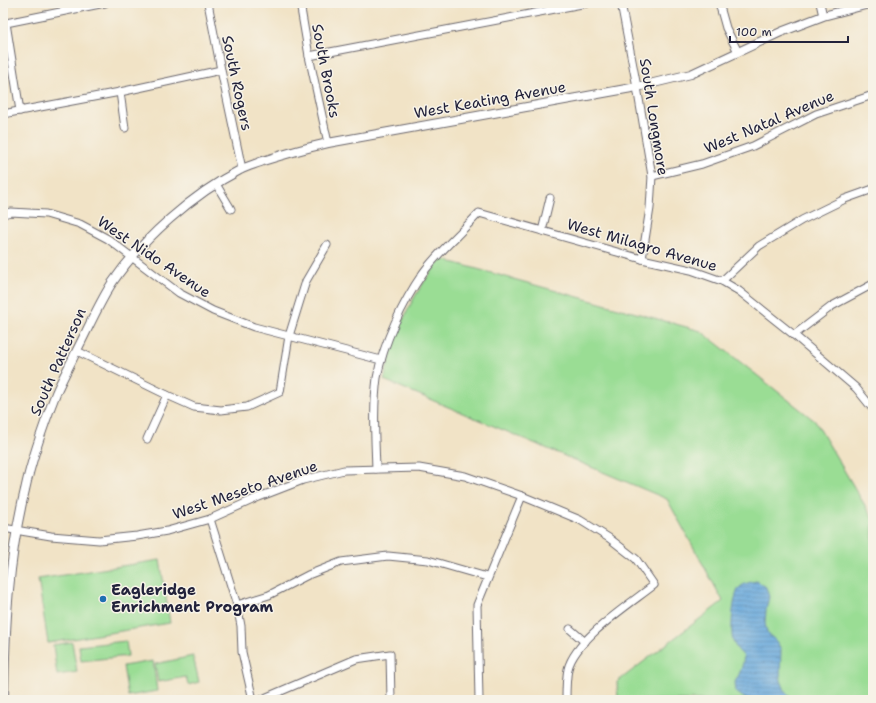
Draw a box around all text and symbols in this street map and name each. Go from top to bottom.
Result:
scale bar [730,18,848,44]
street label: South Brooks [307,22,345,120]
text: 100 m [736,24,772,40]
street label: South Rogers [217,34,257,132]
street label: South Longmore [635,57,673,177]
street label: West Keating Avenue [412,77,568,123]
street label: West Natal Avenue [701,86,837,158]
street label: West Nido Avenue [93,212,215,302]
street label: West Milagro Avenue [565,214,719,276]
street label: South Patterson [25,305,91,419]
street label: West Meseto Avenue [170,456,320,524]
place label: Eagleridge Enrichment Program [111,580,273,617]
marker: Eagleridge Enrichment Program [98,594,108,604]

